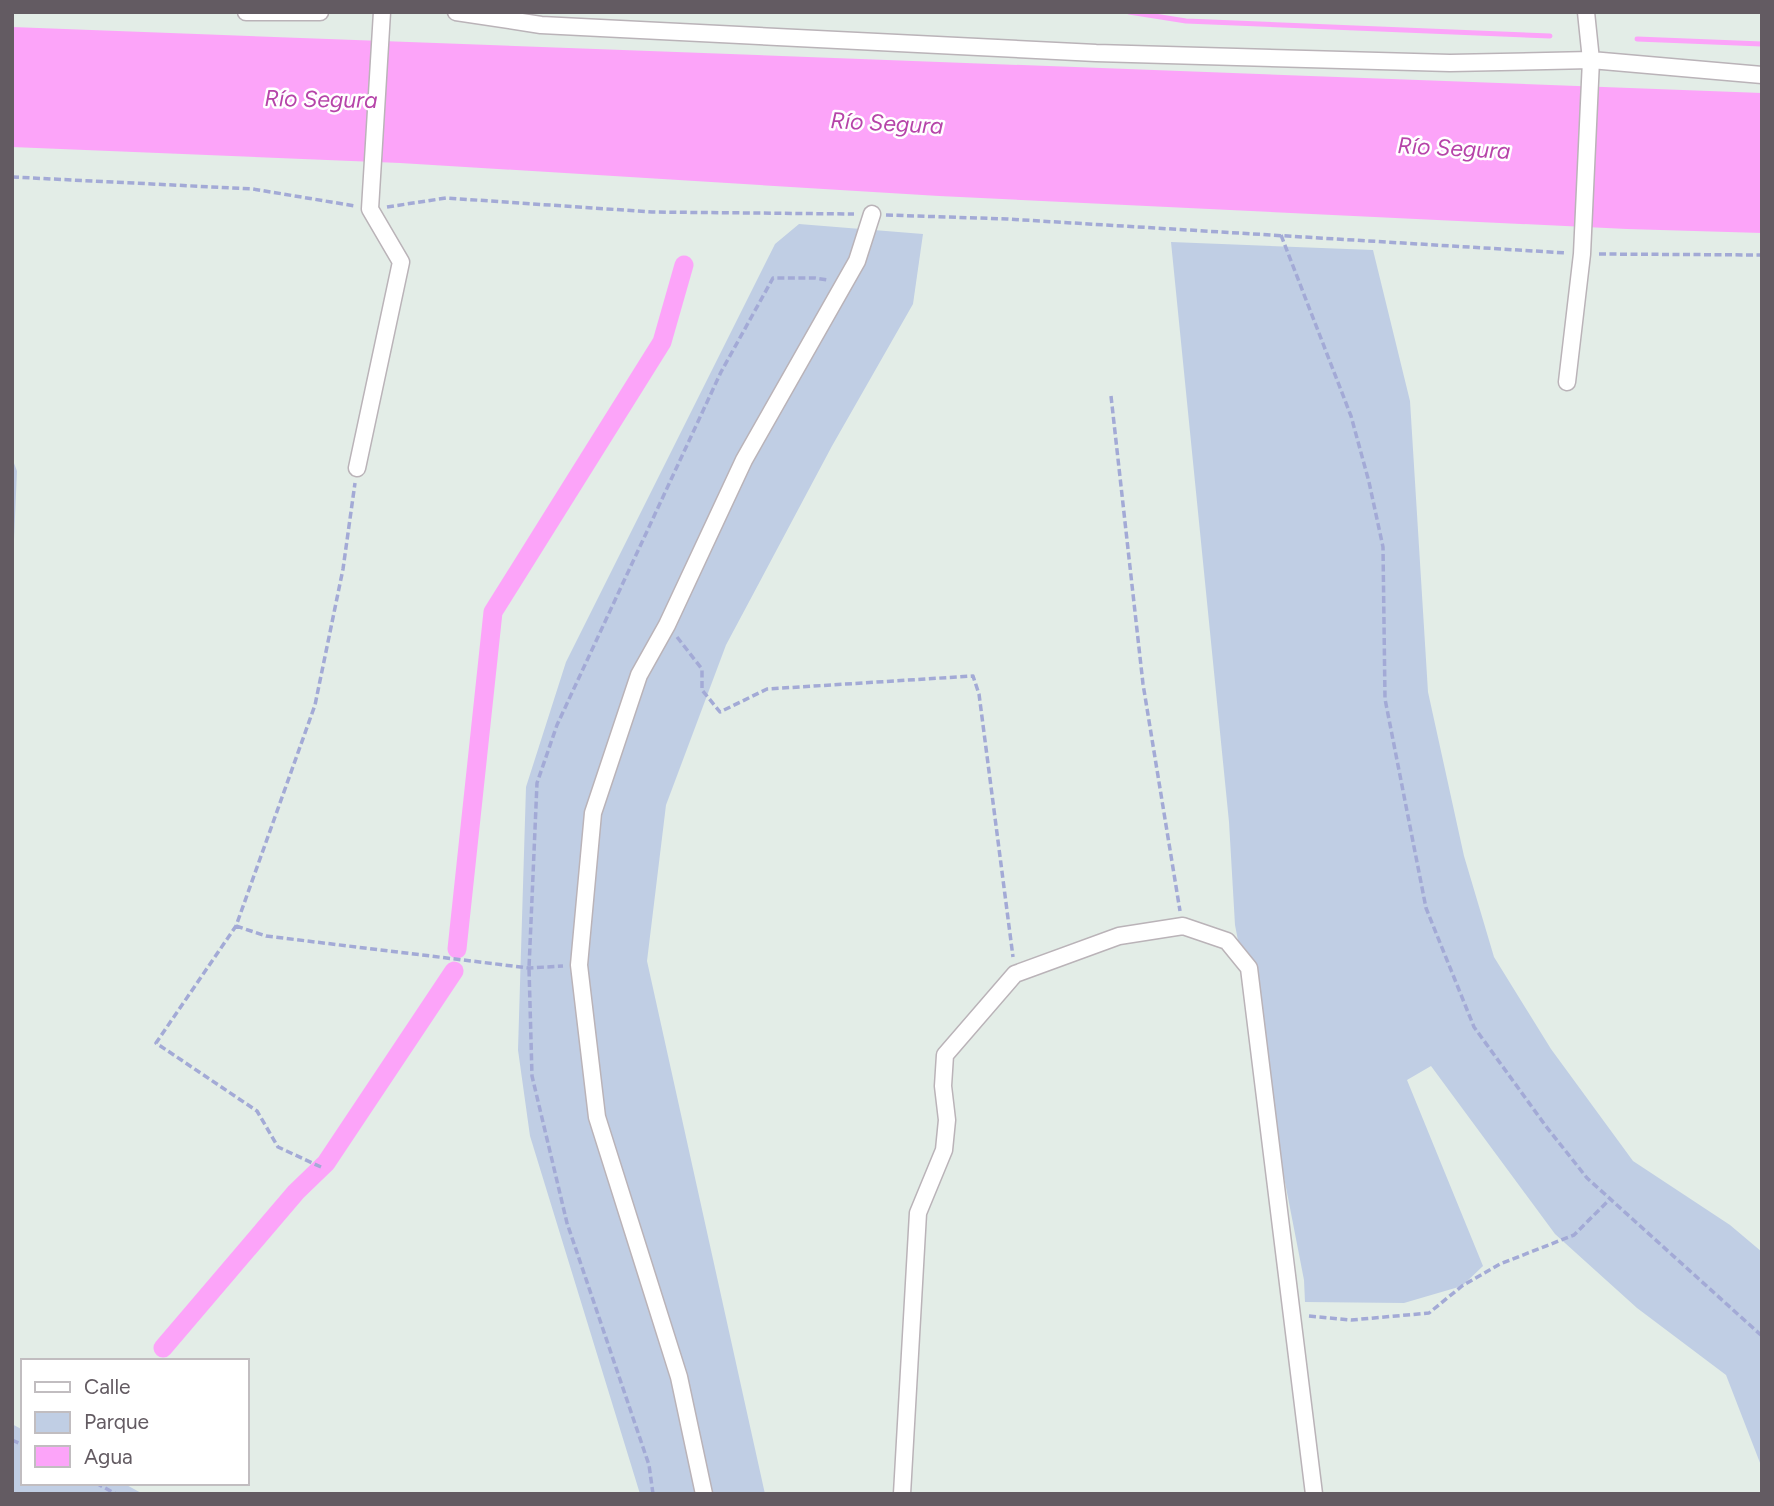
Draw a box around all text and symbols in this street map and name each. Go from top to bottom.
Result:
water label: Río Segura [264,84,378,114]
water label: Río Segura [830,106,944,140]
water label: Río Segura [1397,131,1511,165]
legend [21,1359,248,1485]
text: Calle [84,1374,131,1399]
text: Parque [84,1409,149,1434]
text: Agua [84,1444,133,1469]

